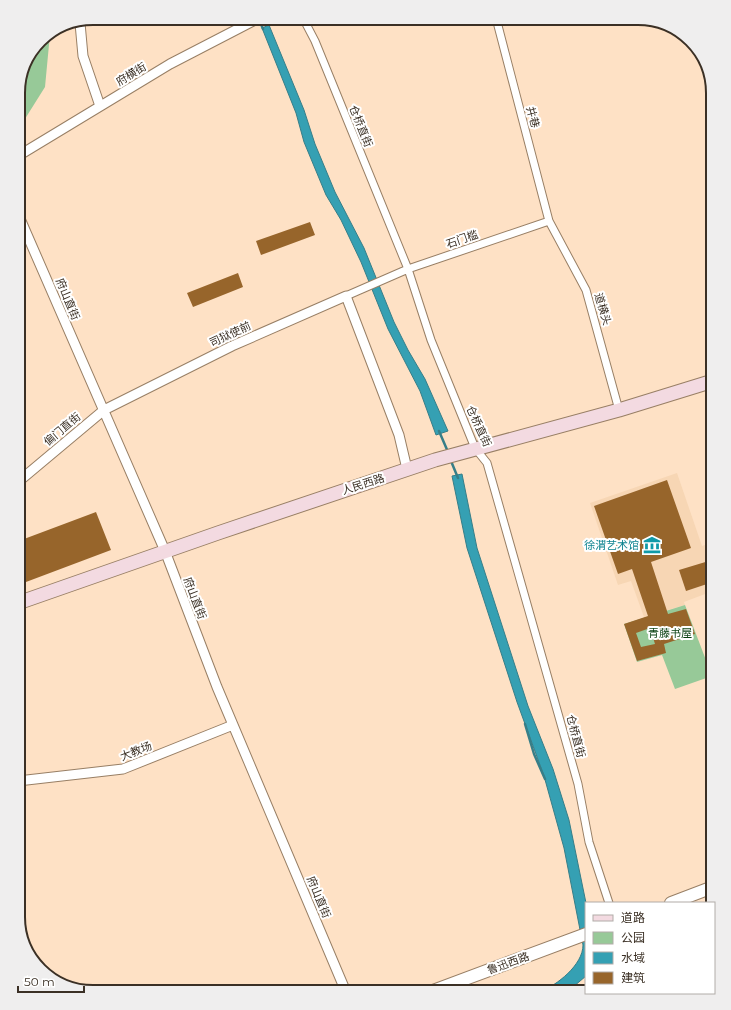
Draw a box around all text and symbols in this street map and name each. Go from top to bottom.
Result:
street label: 府横街 [113,60,149,88]
street label: 仓桥直街 [346,103,376,149]
street label: 井巷 [523,105,543,129]
street label: 石门槛 [444,227,480,251]
street label: 府山直街 [53,276,83,322]
street label: 道横头 [592,291,614,327]
street label: 司狱使前 [207,318,253,350]
street label: 仓桥直街 [463,403,495,449]
street label: 偏门直街 [41,409,83,449]
street label: 人民西路 [340,471,386,497]
museum icon: 徐渭艺术馆 [642,535,662,555]
place label: 徐渭艺术馆 [584,538,639,552]
street label: 府山直街 [181,575,209,621]
park label: 青藤书屋 [648,626,692,640]
street label: 仓桥直街 [564,713,588,759]
street label: 大教场 [118,739,154,763]
street label: 府山直街 [304,874,334,920]
legend [585,902,715,994]
text: 道路 [621,910,645,925]
text: 公园 [621,930,645,945]
street label: 鲁迅西路 [485,949,531,977]
text: 水域 [621,950,645,965]
scale bar [18,968,84,994]
text: 建筑 [621,970,645,985]
text: 50 m [24,974,55,989]

